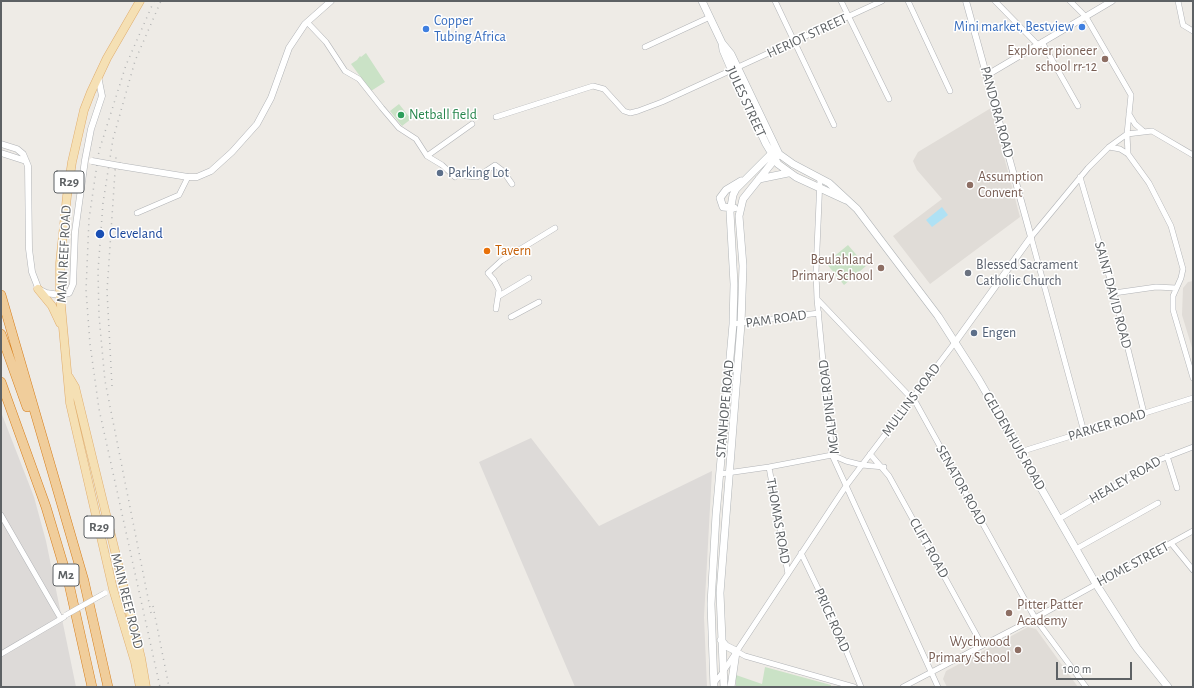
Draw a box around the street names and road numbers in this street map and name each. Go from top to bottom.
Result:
street label: HERIOT STREET [764,10,850,62]
street label: JULES STREET [722,64,770,140]
street label: PANDORA ROAD [977,65,1017,159]
road number: R29 [54,171,84,193]
street label: MAIN REEF ROAD [53,205,75,303]
street label: SAINT DAVID ROAD [1091,240,1135,350]
street label: PAM ROAD [744,306,808,332]
street label: STANHOPE ROAD [712,359,738,459]
street label: MCALPINE ROAD [815,359,843,455]
street label: MULLINS ROAD [878,360,944,440]
street label: GELDENHUIS ROAD [979,389,1049,493]
street label: PARKER ROAD [1066,405,1148,445]
street label: SENATOR ROAD [932,442,990,528]
street label: HEALEY ROAD [1086,453,1164,507]
street label: THOMAS ROAD [762,477,794,565]
street label: CLIFT ROAD [906,515,952,581]
road number: R29 [84,516,114,538]
street label: HOME STREET [1094,538,1172,590]
street label: MAIN REEF ROAD [107,551,147,651]
road number: M2 [53,564,79,586]
street label: PRICE ROAD [810,585,854,655]

